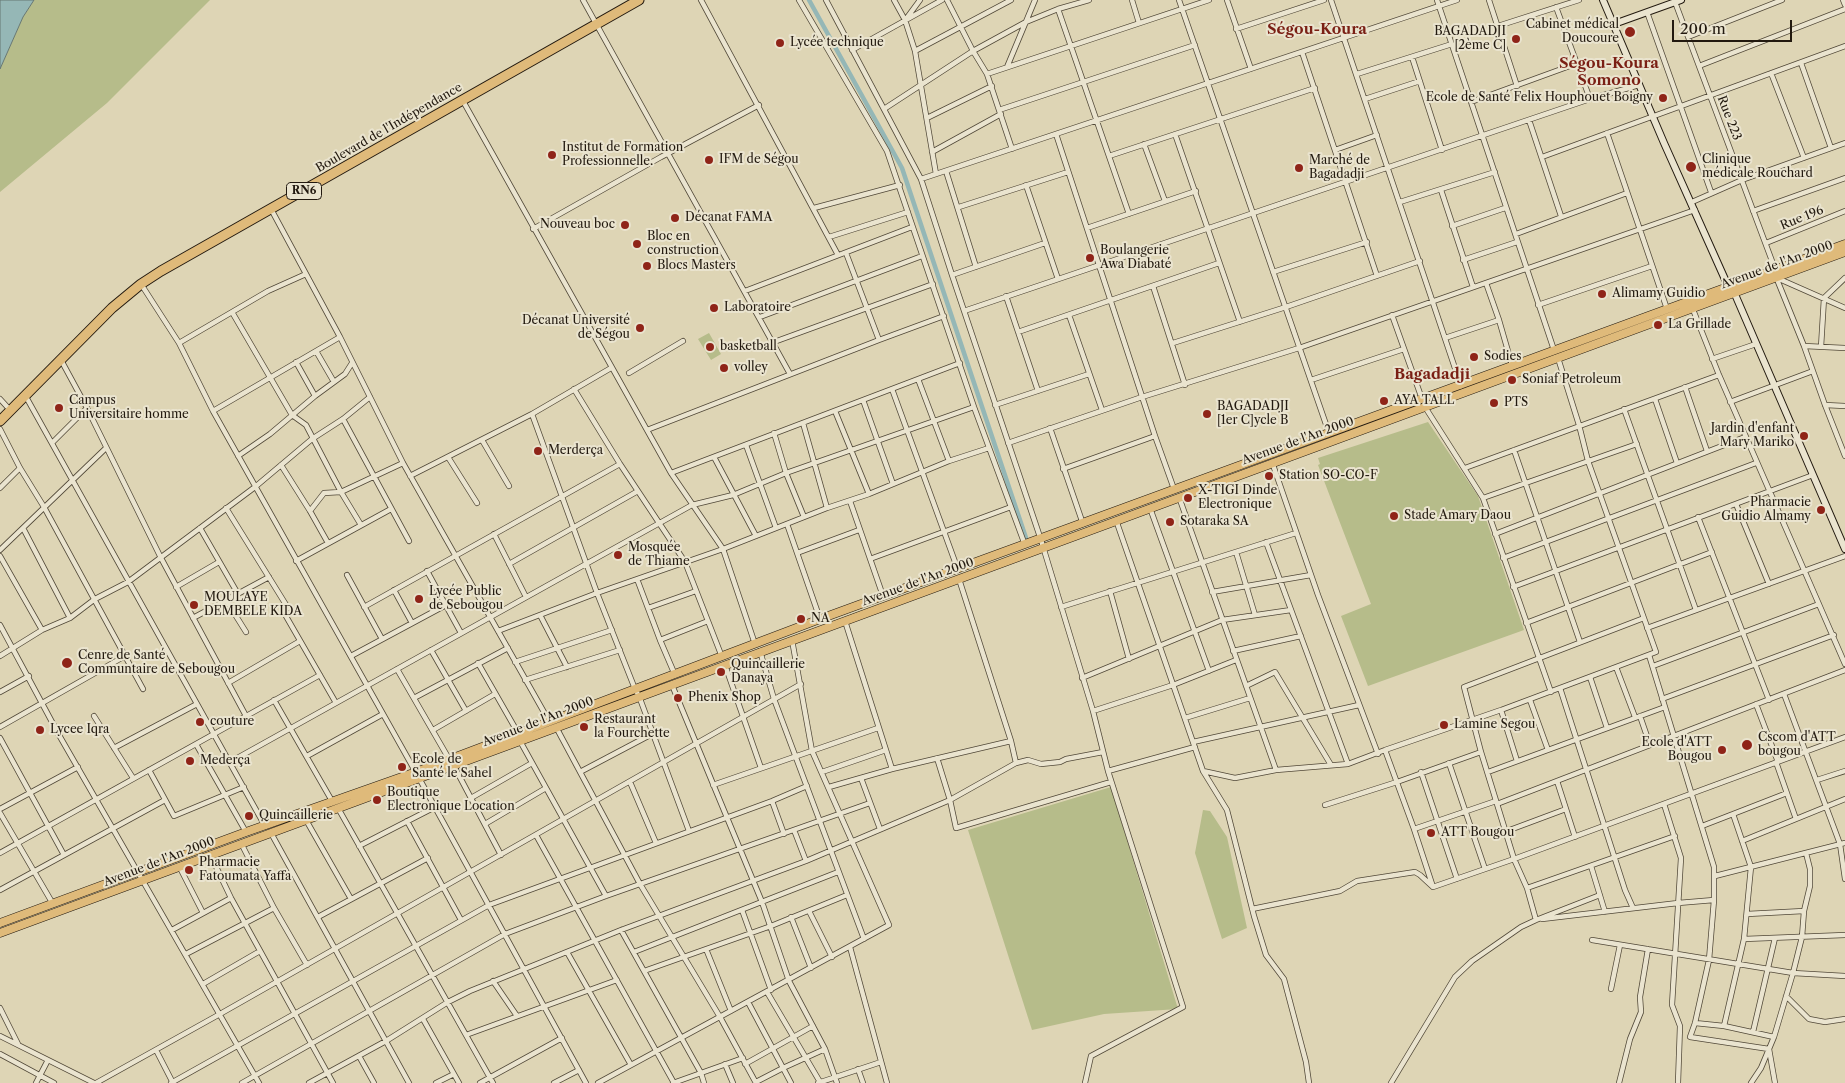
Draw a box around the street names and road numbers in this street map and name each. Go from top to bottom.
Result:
street label: Boulevard de l'Indépendance [313,80,465,176]
street label: Rue 223 [1714,94,1744,142]
road number: RN6 [286,182,322,200]
street label: Rue 196 [1778,203,1826,233]
street label: Avenue de l'An 2000 [1719,238,1835,292]
street label: Avenue de l'An 2000 [1240,414,1356,468]
street label: Avenue de l'An 2000 [860,555,976,609]
street label: Avenue de l'An 2000 [480,694,596,750]
street label: Avenue de l'An 2000 [101,834,217,890]

